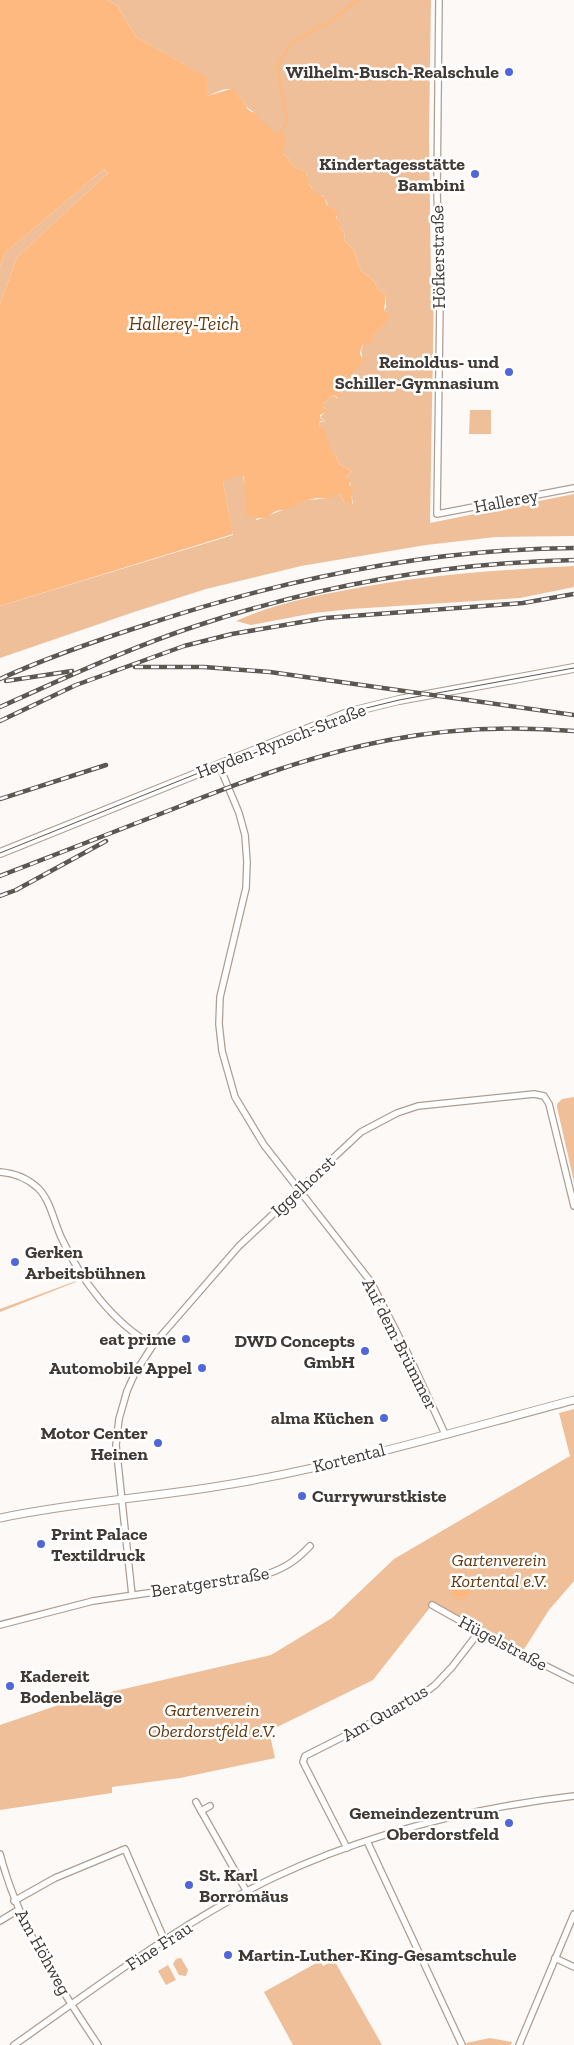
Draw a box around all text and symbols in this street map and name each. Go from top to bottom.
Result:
place label: Wilhelm-Busch-Realschule [286,61,499,83]
marker: Wilhelm-Busch-Realschule [503,66,515,78]
place label: Kindertagesstätte Bambini [319,153,466,196]
marker: Kindertagesstätte Bambini [469,168,481,180]
street label: Höfkerstraße [426,205,450,309]
water label: Hallerey-Teich [129,312,239,335]
place label: Reinoldus- und Schiller-Gymnasium [335,351,500,394]
marker: Reinoldus- und Schiller-Gymnasium [503,366,515,378]
street label: Hallerey [472,484,541,518]
street label: Heyden-Rynsch-Straße [193,698,369,784]
street label: Iggelhorst [266,1151,340,1221]
place label: Gerken Arbeitsbühnen [25,1241,146,1284]
marker: Gerken Arbeitsbühnen [9,1256,21,1268]
street label: Auf dem Brümmer [357,1274,443,1414]
place label: eat prime [100,1328,176,1350]
place label: DWD Concepts GmbH [235,1330,355,1373]
marker: eat prime [180,1333,192,1345]
marker: DWD Concepts GmbH [359,1345,371,1357]
place label: Automobile Appel [49,1357,192,1379]
marker: Automobile Appel [196,1362,208,1374]
place label: alma Küchen [271,1407,374,1429]
marker: alma Küchen [378,1412,390,1424]
place label: Motor Center Heinen [40,1422,148,1465]
marker: Motor Center Heinen [152,1437,164,1449]
street label: Kortental [311,1438,388,1478]
place label: Currywurstkiste [312,1485,447,1507]
marker: Currywurstkiste [296,1490,308,1502]
place label: Print Palace Textildruck [51,1523,148,1566]
marker: Print Palace Textildruck [35,1538,47,1550]
park label: Gartenverein Kortental e.V. [451,1549,547,1592]
street label: Beratgerstraße [149,1562,271,1602]
street label: Hügelstraße [455,1610,551,1676]
place label: Kadereit Bodenbeläge [20,1665,122,1708]
marker: Kadereit Bodenbeläge [4,1680,16,1692]
street label: Am Quartus [338,1680,432,1746]
park label: Gartenverein Oberdorstfeld e.V. [148,1699,276,1742]
place label: Gemeindezentrum Oberdorstfeld [349,1802,500,1845]
marker: Gemeindezentrum Oberdorstfeld [503,1817,515,1829]
place label: St. Karl Borromäus [199,1864,289,1907]
marker: St. Karl Borromäus [183,1879,195,1891]
street label: Am Höhweg [10,1905,76,1999]
street label: Fine Frau [122,1917,196,1975]
place label: Martin-Luther-King-Gesamtschule [238,1944,517,1966]
marker: Martin-Luther-King-Gesamtschule [222,1949,234,1961]

